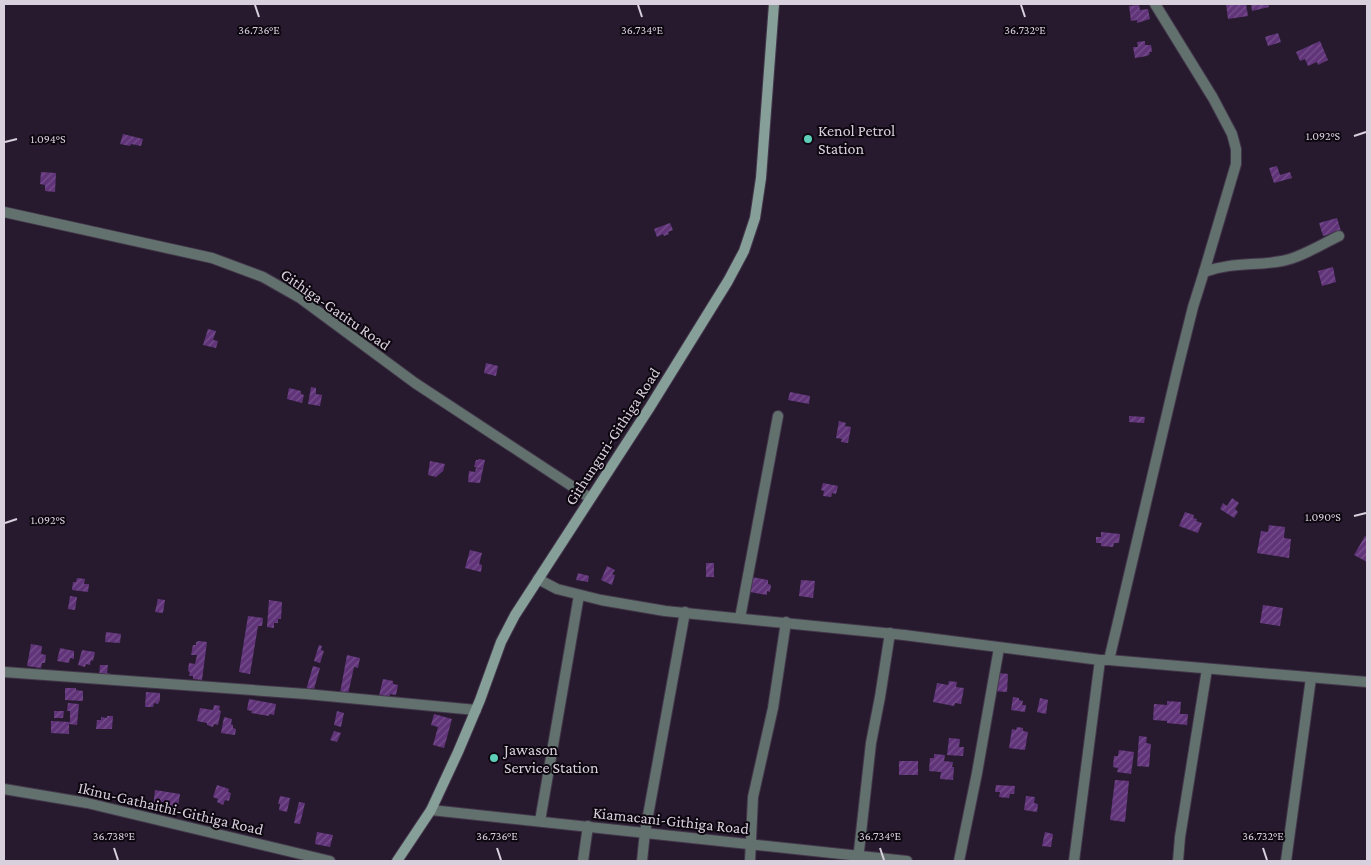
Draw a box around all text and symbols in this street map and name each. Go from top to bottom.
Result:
text: 36.736°E [238,23,280,37]
text: 36.734°E [621,23,663,37]
text: 36.732°E [1004,23,1046,37]
place label: Kenol Petrol Station [818,122,895,157]
text: 1.092°S [1306,129,1341,143]
text: 1.094°S [30,132,66,146]
marker: Kenol Petrol Station [802,133,814,145]
street label: Githiga-Gatitu Road [277,265,394,355]
street label: Githunguri-Githiga Road [562,364,664,509]
text: 1.090°S [1305,510,1341,524]
text: 1.092°S [31,513,66,527]
place label: Jawason Service Station [502,741,599,776]
marker: Jawason Service Station [488,752,500,764]
street label: Ikinu-Gathaithi-Githiga Road [76,779,266,839]
street label: Kiamacani-Githiga Road [592,804,750,838]
text: 36.738°E [93,829,136,843]
text: 36.736°E [476,829,518,843]
text: 36.734°E [859,829,901,843]
text: 36.732°E [1242,829,1284,843]

